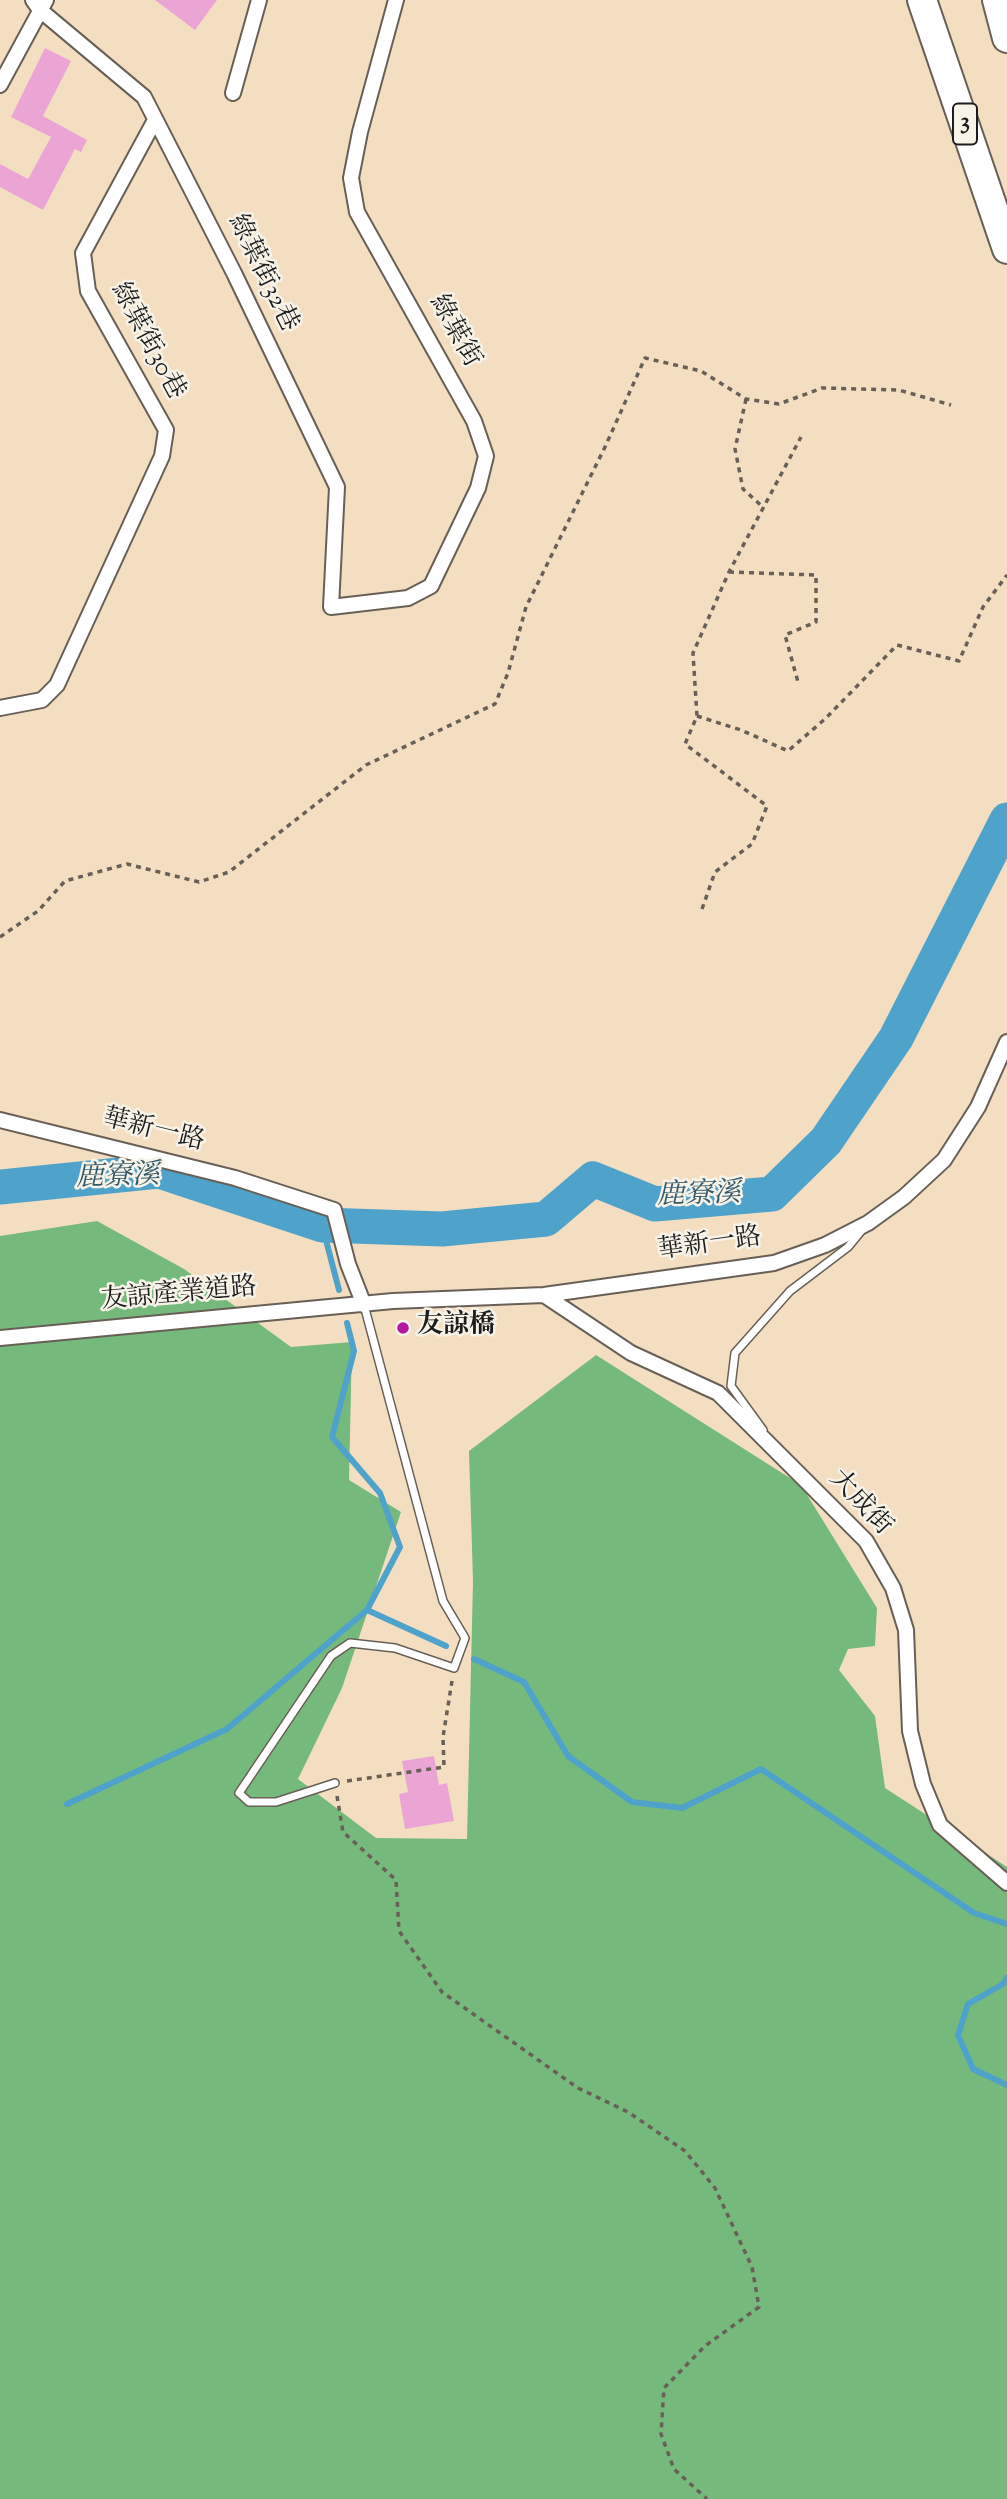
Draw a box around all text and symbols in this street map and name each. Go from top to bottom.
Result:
road number: 3 [953,104,977,144]
street label: 綠葉街32巷 [219,210,303,338]
street label: 綠葉街30巷 [102,278,190,406]
street label: 綠葉街 [420,290,486,374]
street label: 華新一路 [99,1104,207,1160]
water label: 鹿寮溪 [75,1161,161,1197]
water label: 鹿寮溪 [656,1179,742,1215]
street label: 華新一路 [656,1223,764,1269]
street label: 友諒產業道路 [100,1274,258,1318]
place label: 友諒橋 [417,1312,495,1344]
marker: 友諒橋 [395,1320,411,1336]
street label: 大成街 [821,1465,897,1543]

